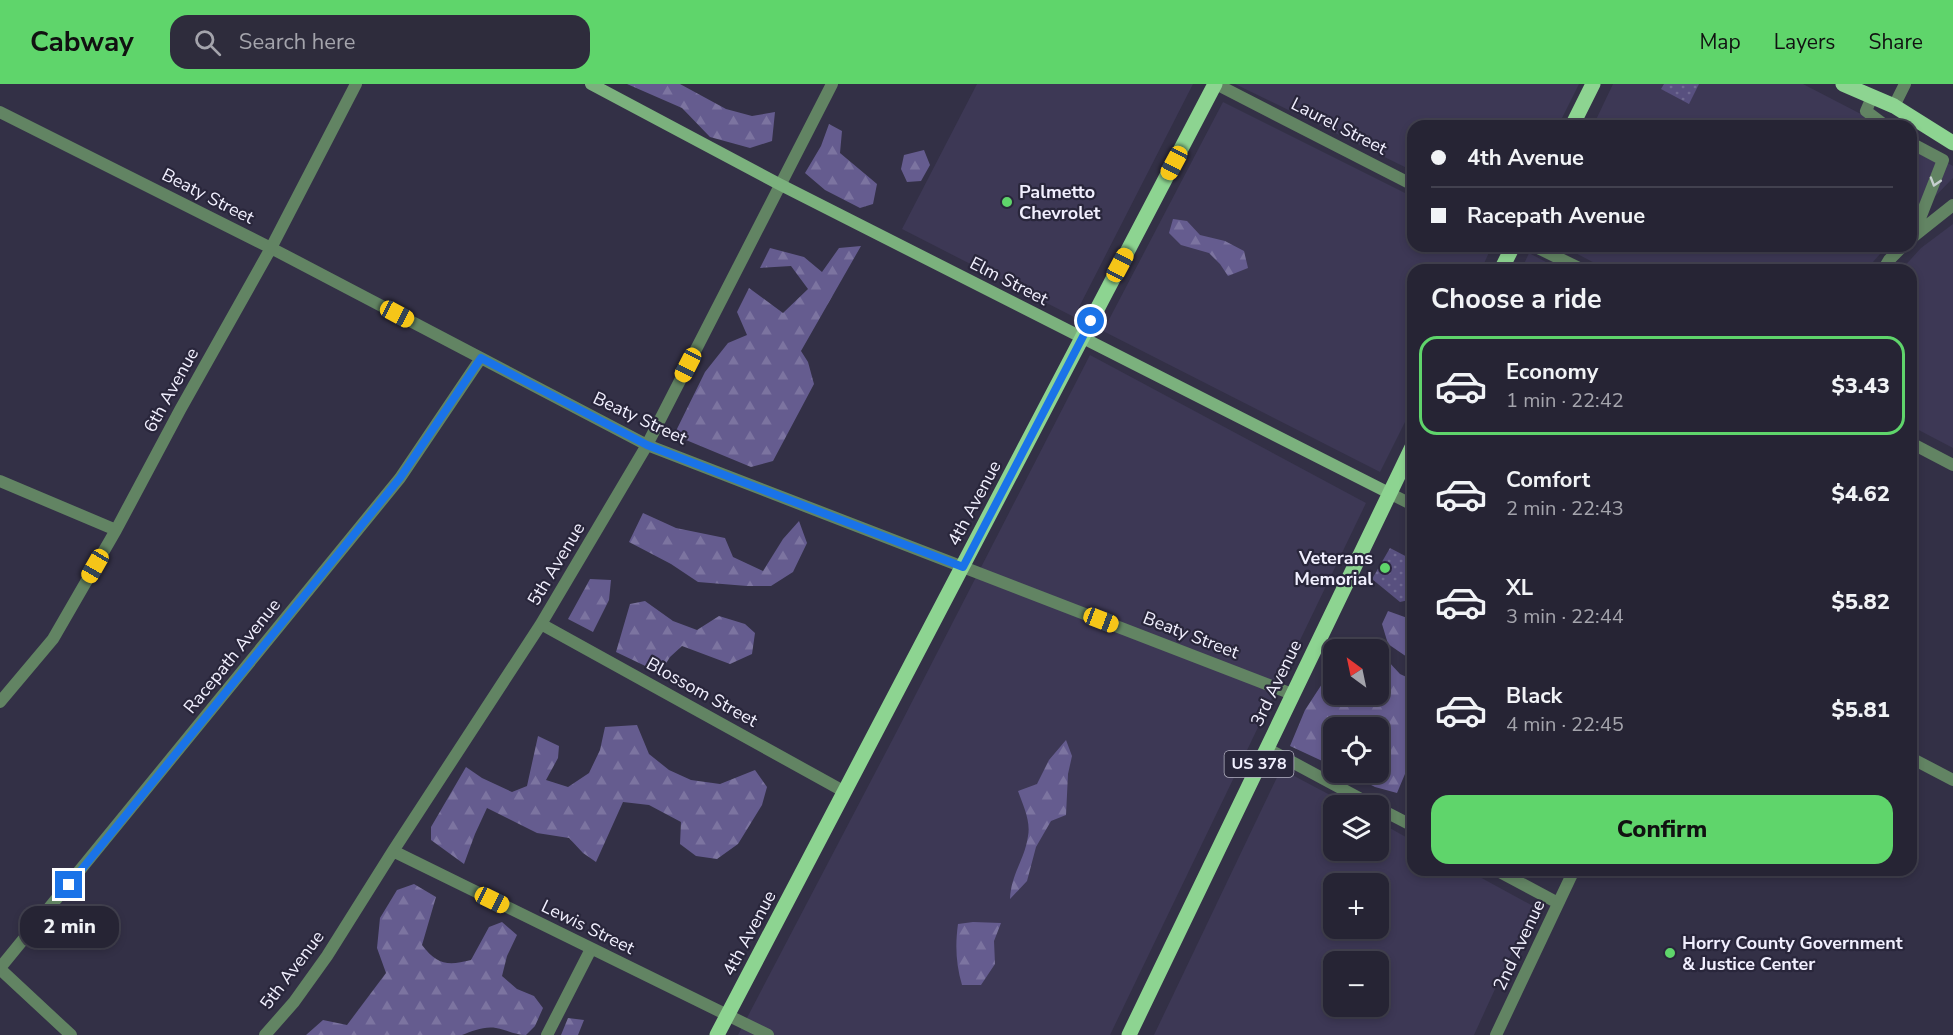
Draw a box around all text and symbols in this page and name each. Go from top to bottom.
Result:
search box [170,15,590,69]
text: Cabway [30,23,134,61]
icon: search [191,26,224,59]
text: Search here [239,27,355,57]
text: Map [1699,28,1741,56]
text: Layers [1774,28,1835,56]
text: Share [1868,28,1923,56]
street label: Laurel Street [1287,92,1392,161]
car [1158,143,1190,183]
text: 4th Avenue [1467,143,1584,173]
street label: Beaty Street [158,162,259,230]
one-way arrow [1929,176,1942,187]
place label: Palmetto Chevrolet [1019,180,1101,225]
marker: Palmetto Chevrolet [1000,195,1014,209]
text: Racepath Avenue [1467,201,1645,231]
car [1104,245,1136,285]
street label: Elm Street [966,251,1053,311]
text: Choose a ride [1431,281,1602,318]
car [377,298,417,330]
route start [1077,307,1104,334]
street label: 6th Avenue [138,343,204,437]
car [672,345,704,385]
text: Economy [1506,357,1598,387]
icon: car [1434,359,1488,413]
text: $3.43 [1831,371,1890,401]
street label: Beaty Street [589,386,691,450]
text: 1 min · 22:42 [1506,387,1624,414]
street label: 4th Avenue [942,456,1006,550]
text: Comfort [1506,465,1590,495]
icon: car [1434,467,1488,521]
text: $4.62 [1831,479,1890,509]
text: 2 min · 22:43 [1506,495,1624,522]
street label: 5th Avenue [522,518,590,610]
car [78,546,112,586]
place label: Veterans Memorial [1294,546,1373,591]
marker: Veterans Memorial [1378,561,1392,575]
text: XL [1506,573,1533,603]
icon: car [1434,575,1488,629]
text: $5.82 [1831,587,1890,617]
street label: Racepath Avenue [178,593,286,719]
text: 3 min · 22:44 [1506,603,1624,630]
car [1081,605,1121,635]
street label: Beaty Street [1140,606,1243,664]
street label: 3rd Avenue [1245,636,1307,730]
north arrow [1323,639,1389,705]
map controls [1323,639,1389,1017]
street label: Blossom Street [642,651,763,733]
text: Black [1506,681,1562,711]
icon: car [1434,683,1488,737]
text: $5.81 [1831,695,1890,725]
text: 4 min · 22:45 [1506,711,1624,738]
button: locate [1323,717,1389,783]
road number: US 378 [1224,751,1294,777]
button: layers [1323,795,1389,861]
button: Confirm [1431,795,1893,864]
route end [55,871,82,898]
button: + [1323,873,1389,939]
car [472,884,512,916]
street label: 4th Avenue [717,886,781,980]
street label: Lewis Street [537,894,639,960]
street label: 2nd Avenue [1488,896,1550,994]
callout: 2 min [20,906,118,948]
text: 2 min [43,913,96,940]
street label: 5th Avenue [254,926,330,1014]
place label: Horry County Government & Justice Center [1682,931,1903,976]
marker: Horry County Government & Justice Center [1663,946,1677,960]
button: − [1323,951,1389,1017]

